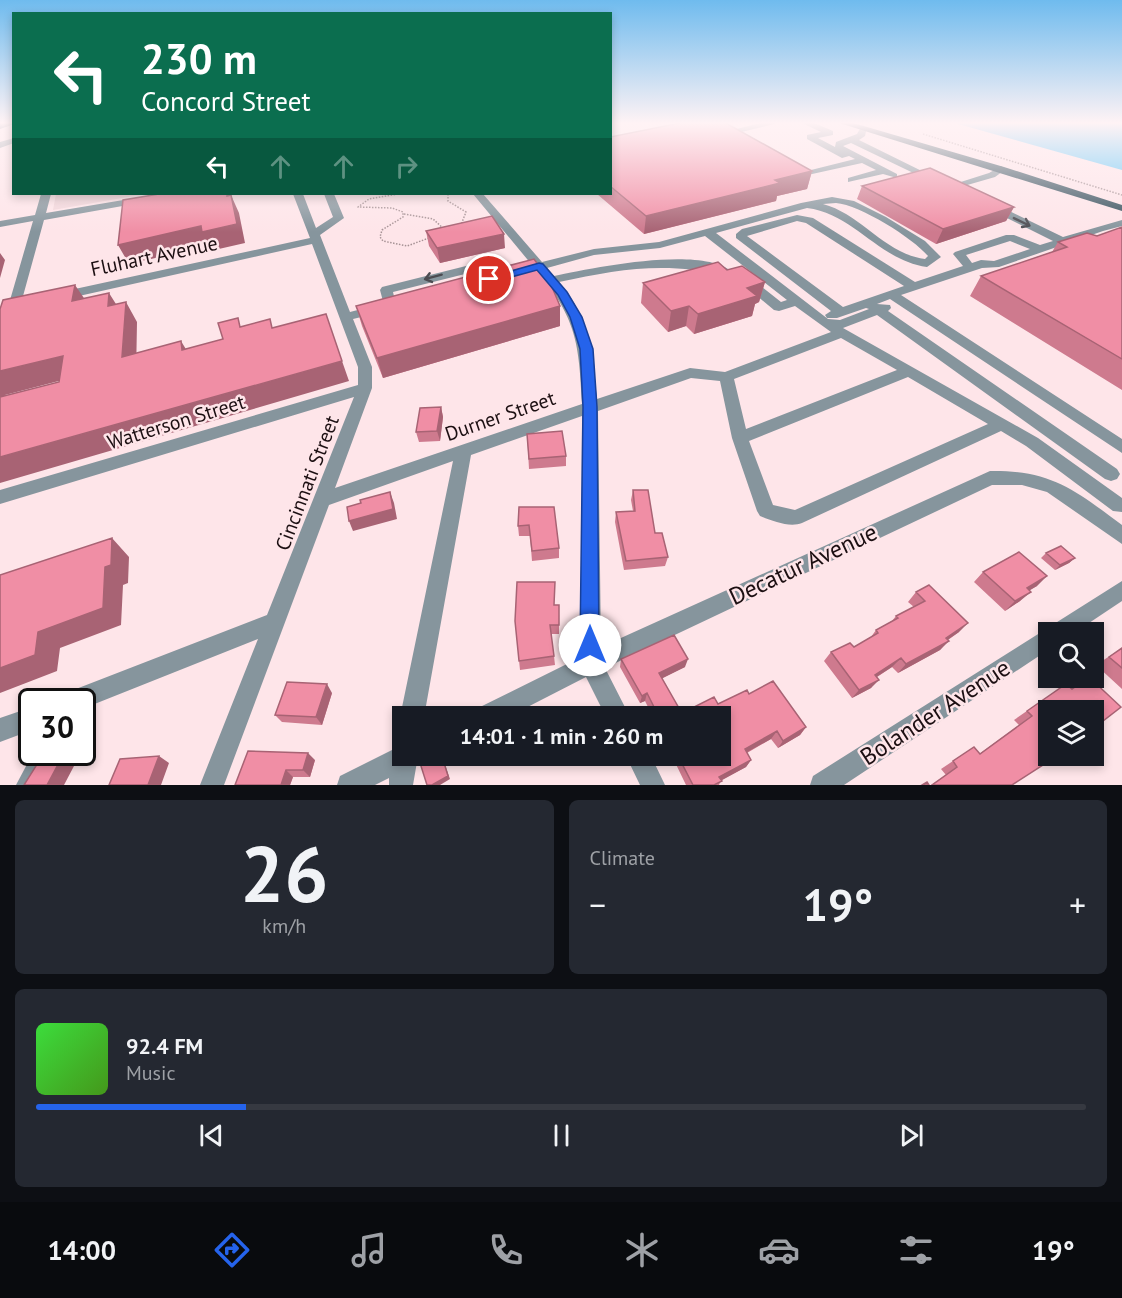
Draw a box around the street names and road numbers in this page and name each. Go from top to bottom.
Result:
street label: Fluhart Avenue [88,230,220,282]
street label: Durner Street [441,385,559,447]
street label: Watterson Street [104,389,248,455]
street label: Cincinnati Street [269,412,345,554]
street label: Decatur Avenue [724,516,882,612]
street label: Bolander Avenue [854,652,1016,772]

